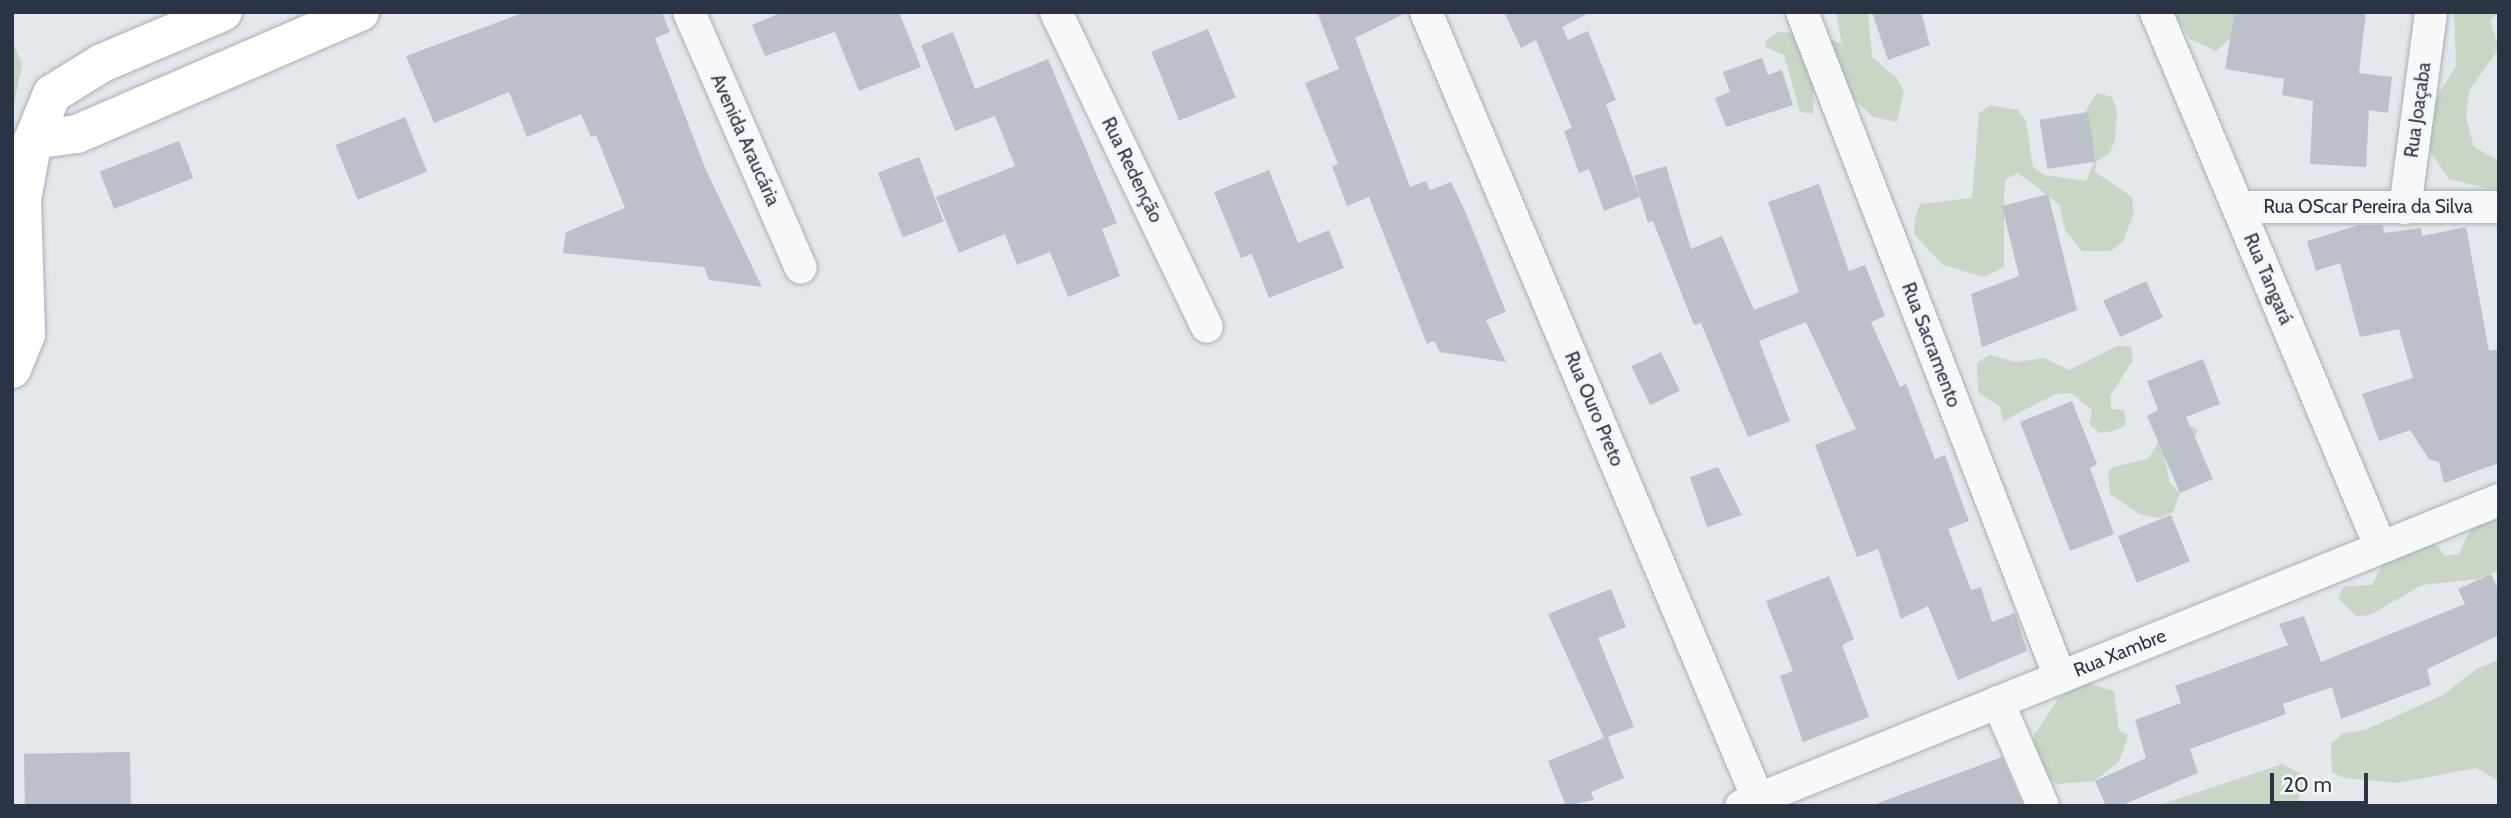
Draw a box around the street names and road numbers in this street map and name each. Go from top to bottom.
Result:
street label: Rua Joaçaba [2400,61,2436,159]
street label: Avenida Araucária [706,70,784,210]
street label: Rua Redenção [1097,114,1167,226]
street label: Rua OScar Pereira da Silva [2263,196,2473,218]
street label: Rua Tangará [2239,230,2297,328]
street label: Rua Sacramento [1897,279,1965,411]
street label: Rua Ouro Preto [1560,348,1628,470]
street label: Rua Xambre [2070,624,2170,682]

